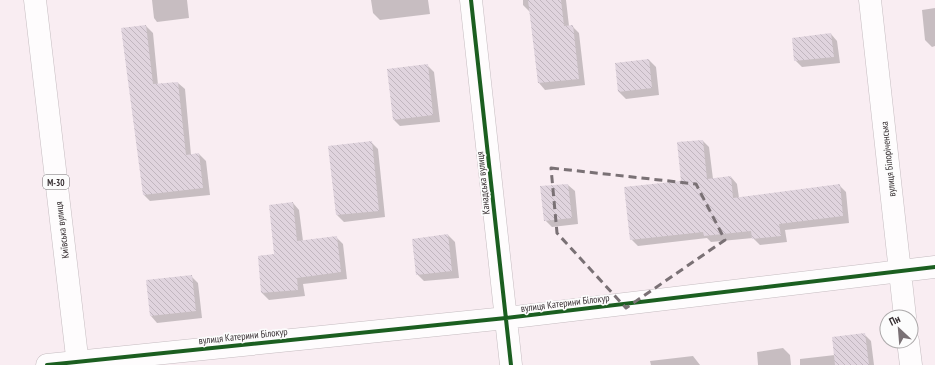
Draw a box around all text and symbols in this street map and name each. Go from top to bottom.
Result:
street label: вулиця Білоріченська [878,121,898,197]
street label: Канадська вулиця [473,151,493,215]
road number: М-30 [43,175,69,189]
street label: Київська вулиця [52,201,72,259]
street label: вулиця Катерини Білокур [520,291,610,315]
north arrow [879,309,919,349]
text: Пн [887,311,903,329]
street label: вулиця Катерини Білокур [198,325,288,347]

